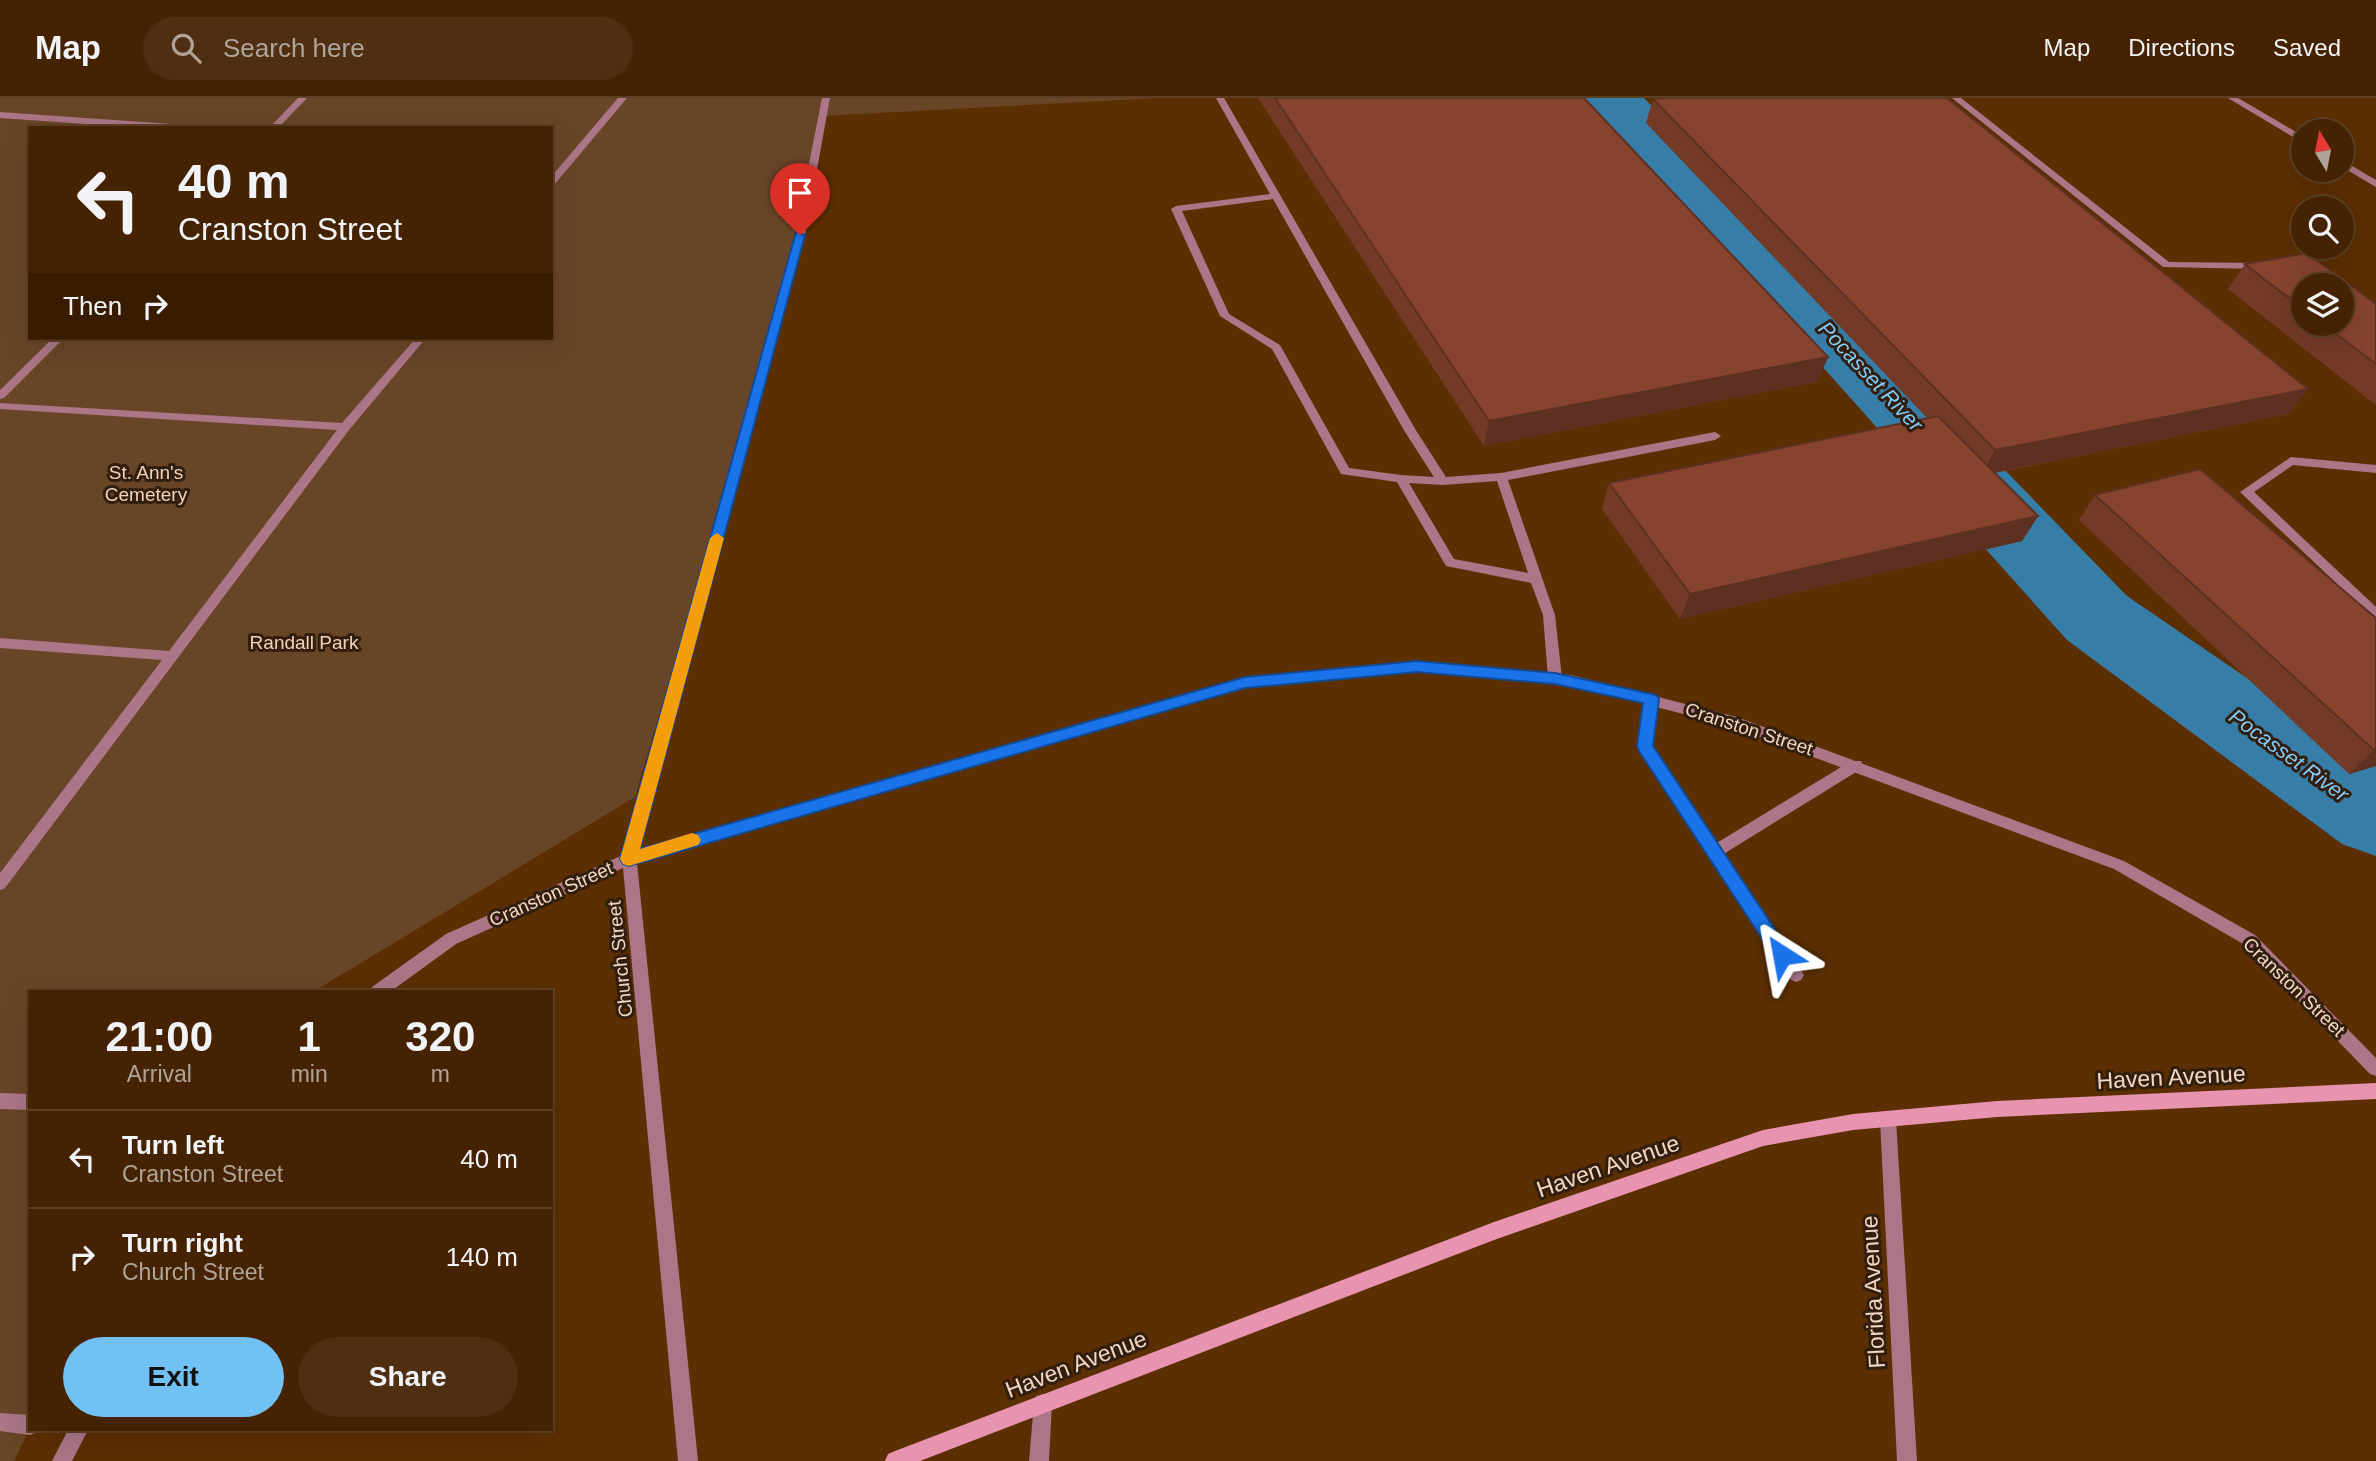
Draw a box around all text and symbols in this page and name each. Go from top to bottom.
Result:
search box [143,17,633,80]
text: Map [35,29,101,66]
icon: search [167,29,205,67]
text: Search here [223,33,365,63]
text: Map [2044,34,2090,61]
text: Directions [2128,34,2235,61]
text: Saved [2273,34,2341,61]
north arrow [2291,119,2354,182]
map controls [2291,119,2354,336]
icon: left [63,154,154,245]
text: 40 m [178,154,290,208]
pin [770,163,830,235]
icon: arrive [781,174,819,212]
button: search [2291,196,2354,259]
text: Cranston Street [178,211,402,247]
button: layers [2291,273,2354,336]
icon: right [136,287,174,325]
text: Then [63,291,122,321]
water label: Pocasset River [1814,317,1928,436]
park label: St. Ann's Cemetery [105,462,188,505]
park label: Randall Park [250,632,359,653]
street label: Cranston Street [1682,698,1816,760]
water label: Pocasset River [2225,704,2354,806]
street label: Cranston Street [486,857,617,931]
street label: Church Street [603,899,637,1018]
position arrow [1745,918,1819,992]
street label: Cranston Street [2239,933,2350,1041]
text: 21:00 [106,1013,213,1060]
text: 1 [297,1013,321,1060]
text: 320 [405,1013,475,1060]
street label: Haven Avenue [2096,1060,2246,1094]
text: Arrival [127,1061,192,1087]
text: min [291,1061,328,1087]
text: m [431,1061,450,1087]
street label: Haven Avenue [1533,1129,1683,1203]
text: Turn left [122,1130,224,1160]
icon: left [63,1140,101,1178]
text: 40 m [460,1144,518,1174]
text: Cranston Street [122,1161,283,1187]
street label: Florida Avenue [1856,1215,1890,1369]
text: Turn right [122,1228,243,1258]
icon: right [63,1238,101,1276]
text: 140 m [446,1242,518,1272]
text: Church Street [122,1259,264,1285]
street label: Haven Avenue [1002,1325,1150,1403]
button: Exit [63,1337,284,1417]
button: Share [298,1337,518,1417]

